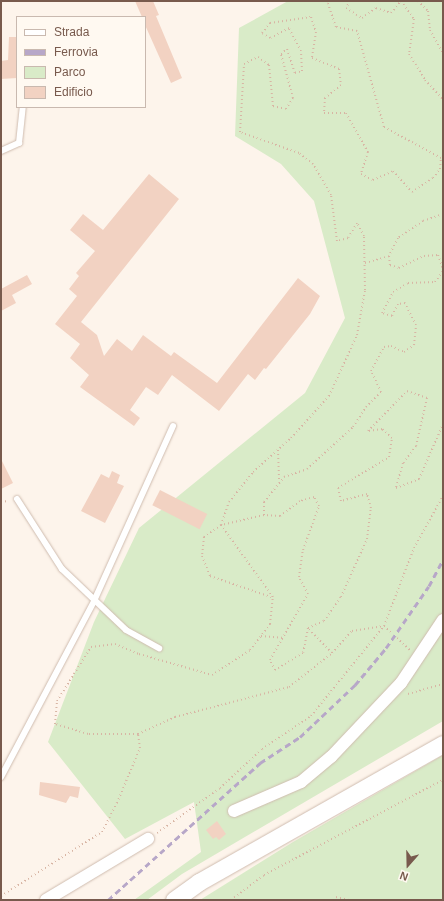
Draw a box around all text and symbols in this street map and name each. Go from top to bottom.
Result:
legend [16,16,146,108]
text: Strada [54,25,89,39]
text: Ferrovia [54,45,98,59]
text: Parco [54,65,85,79]
text: Edificio [54,85,93,99]
north arrow [388,845,428,885]
text: N [398,869,410,883]

